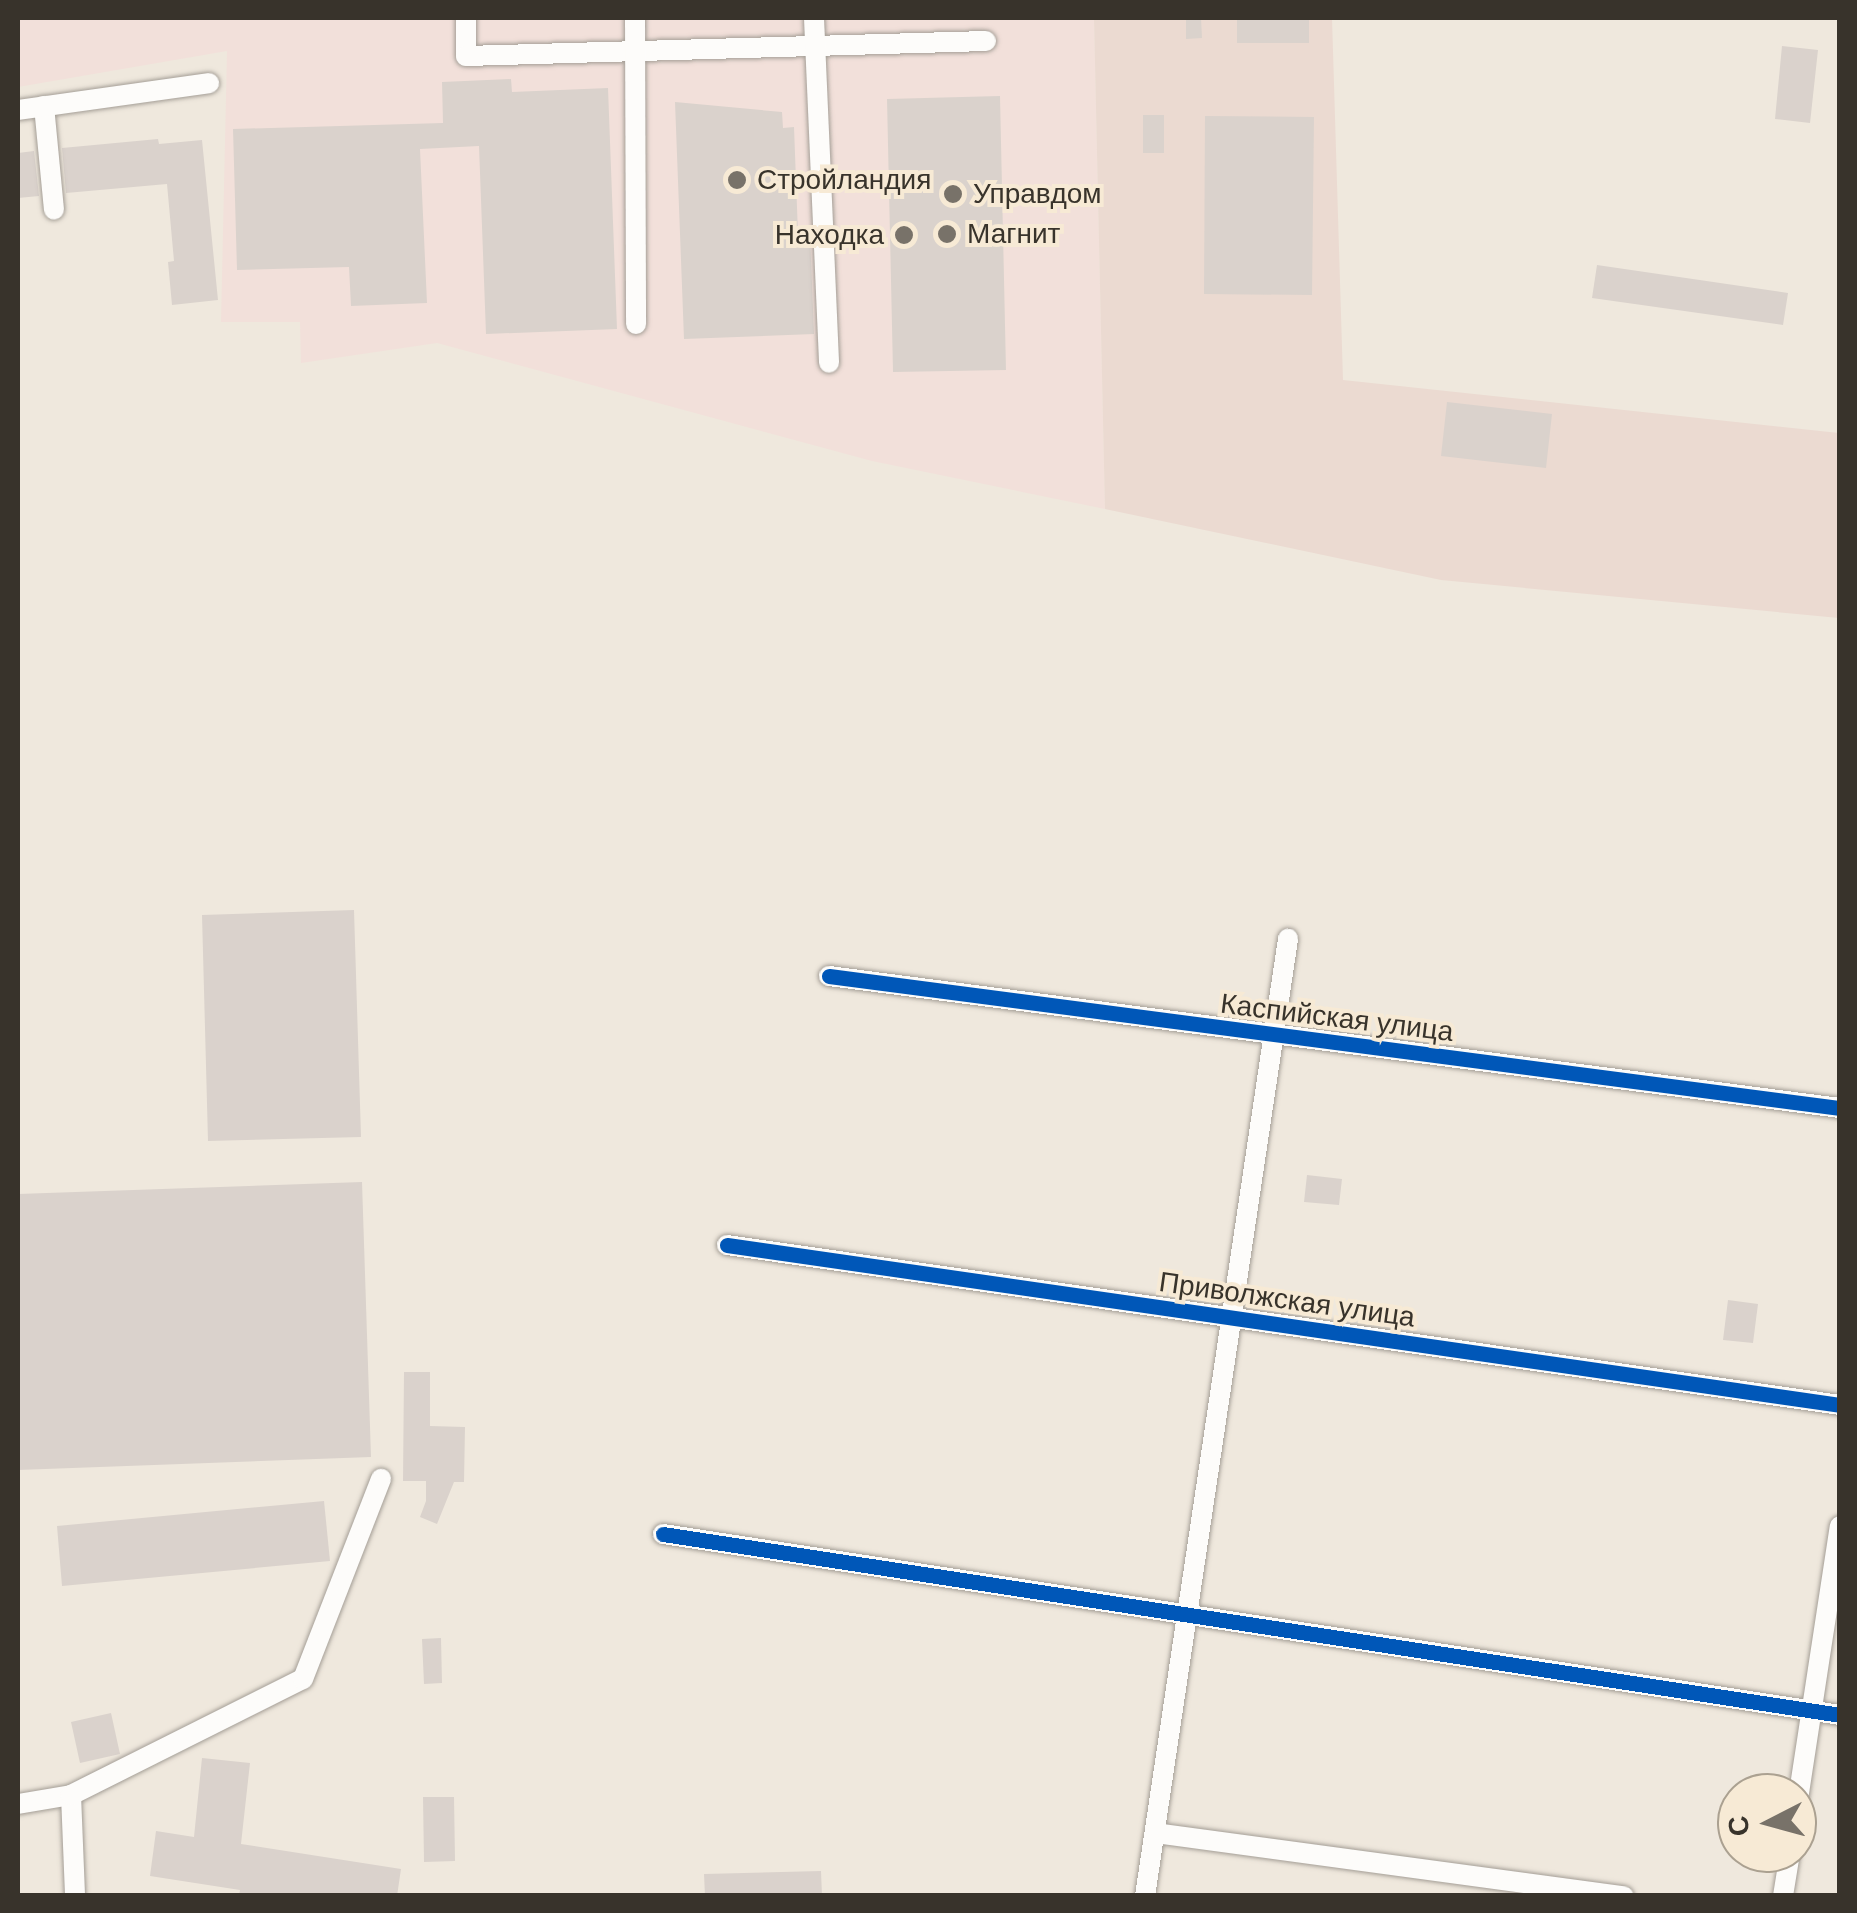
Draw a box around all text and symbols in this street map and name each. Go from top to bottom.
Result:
place label: Стройландия [757,163,931,197]
marker: Стройландия [726,169,748,191]
place label: Управдом [973,177,1102,211]
marker: Управдом [942,183,964,205]
place label: Магнит [967,217,1060,251]
place label: Находка [775,218,884,252]
marker: Магнит [936,223,958,245]
marker: Находка [893,224,915,246]
street label: Каспийская улица [1219,987,1455,1049]
street label: Приволжская улица [1157,1265,1417,1335]
north arrow [1717,1773,1817,1873]
text: С [1719,1814,1758,1838]

